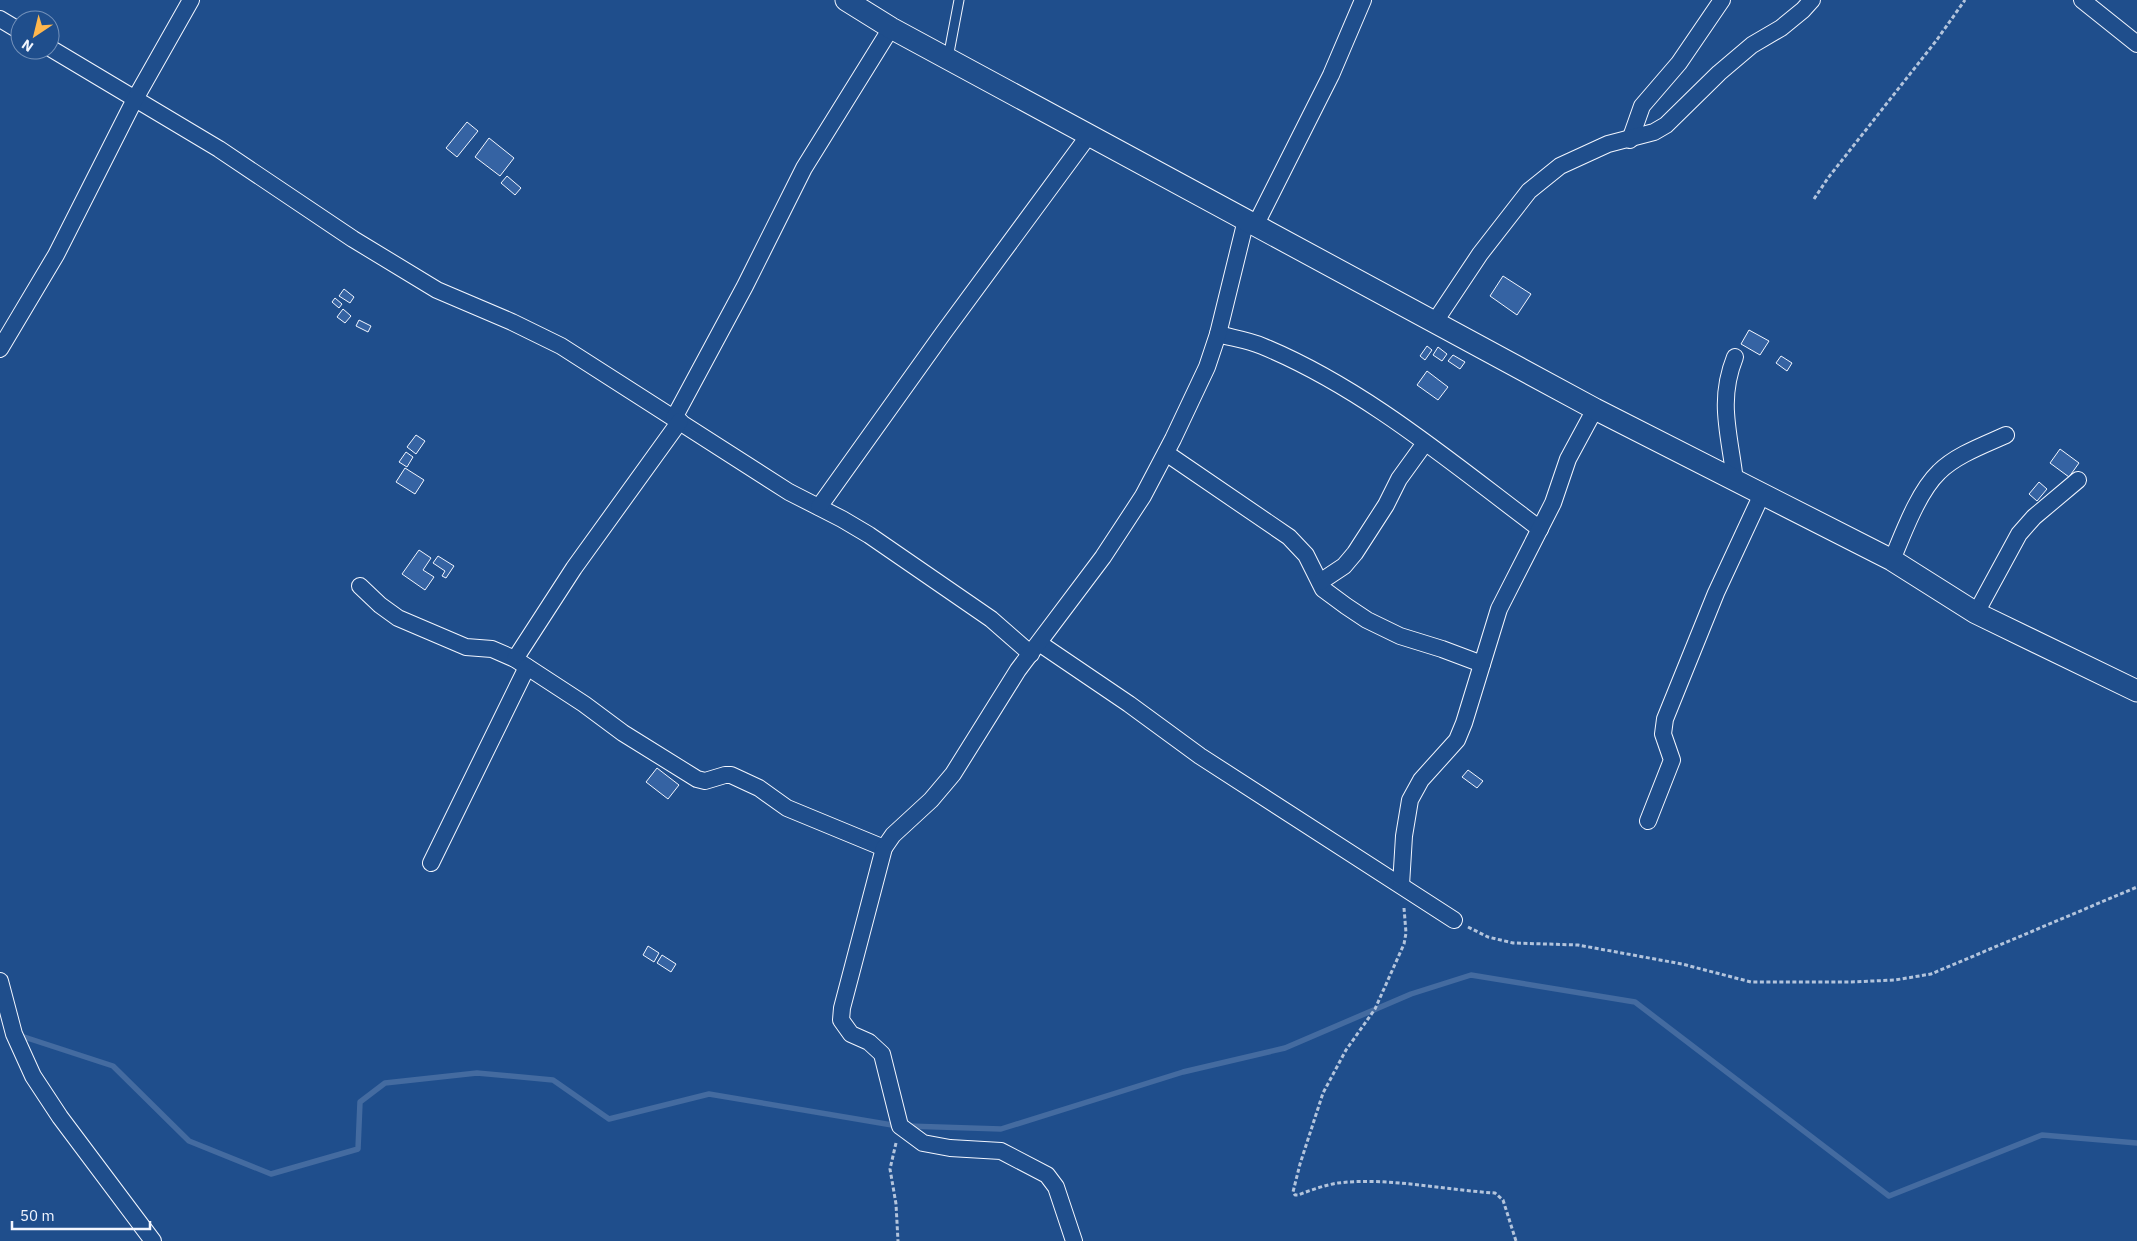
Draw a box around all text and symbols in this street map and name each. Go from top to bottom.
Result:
north arrow [10,10,60,60]
text: N [18,35,37,56]
scale bar [12,1198,150,1230]
text: 50 m [20,1206,55,1225]

